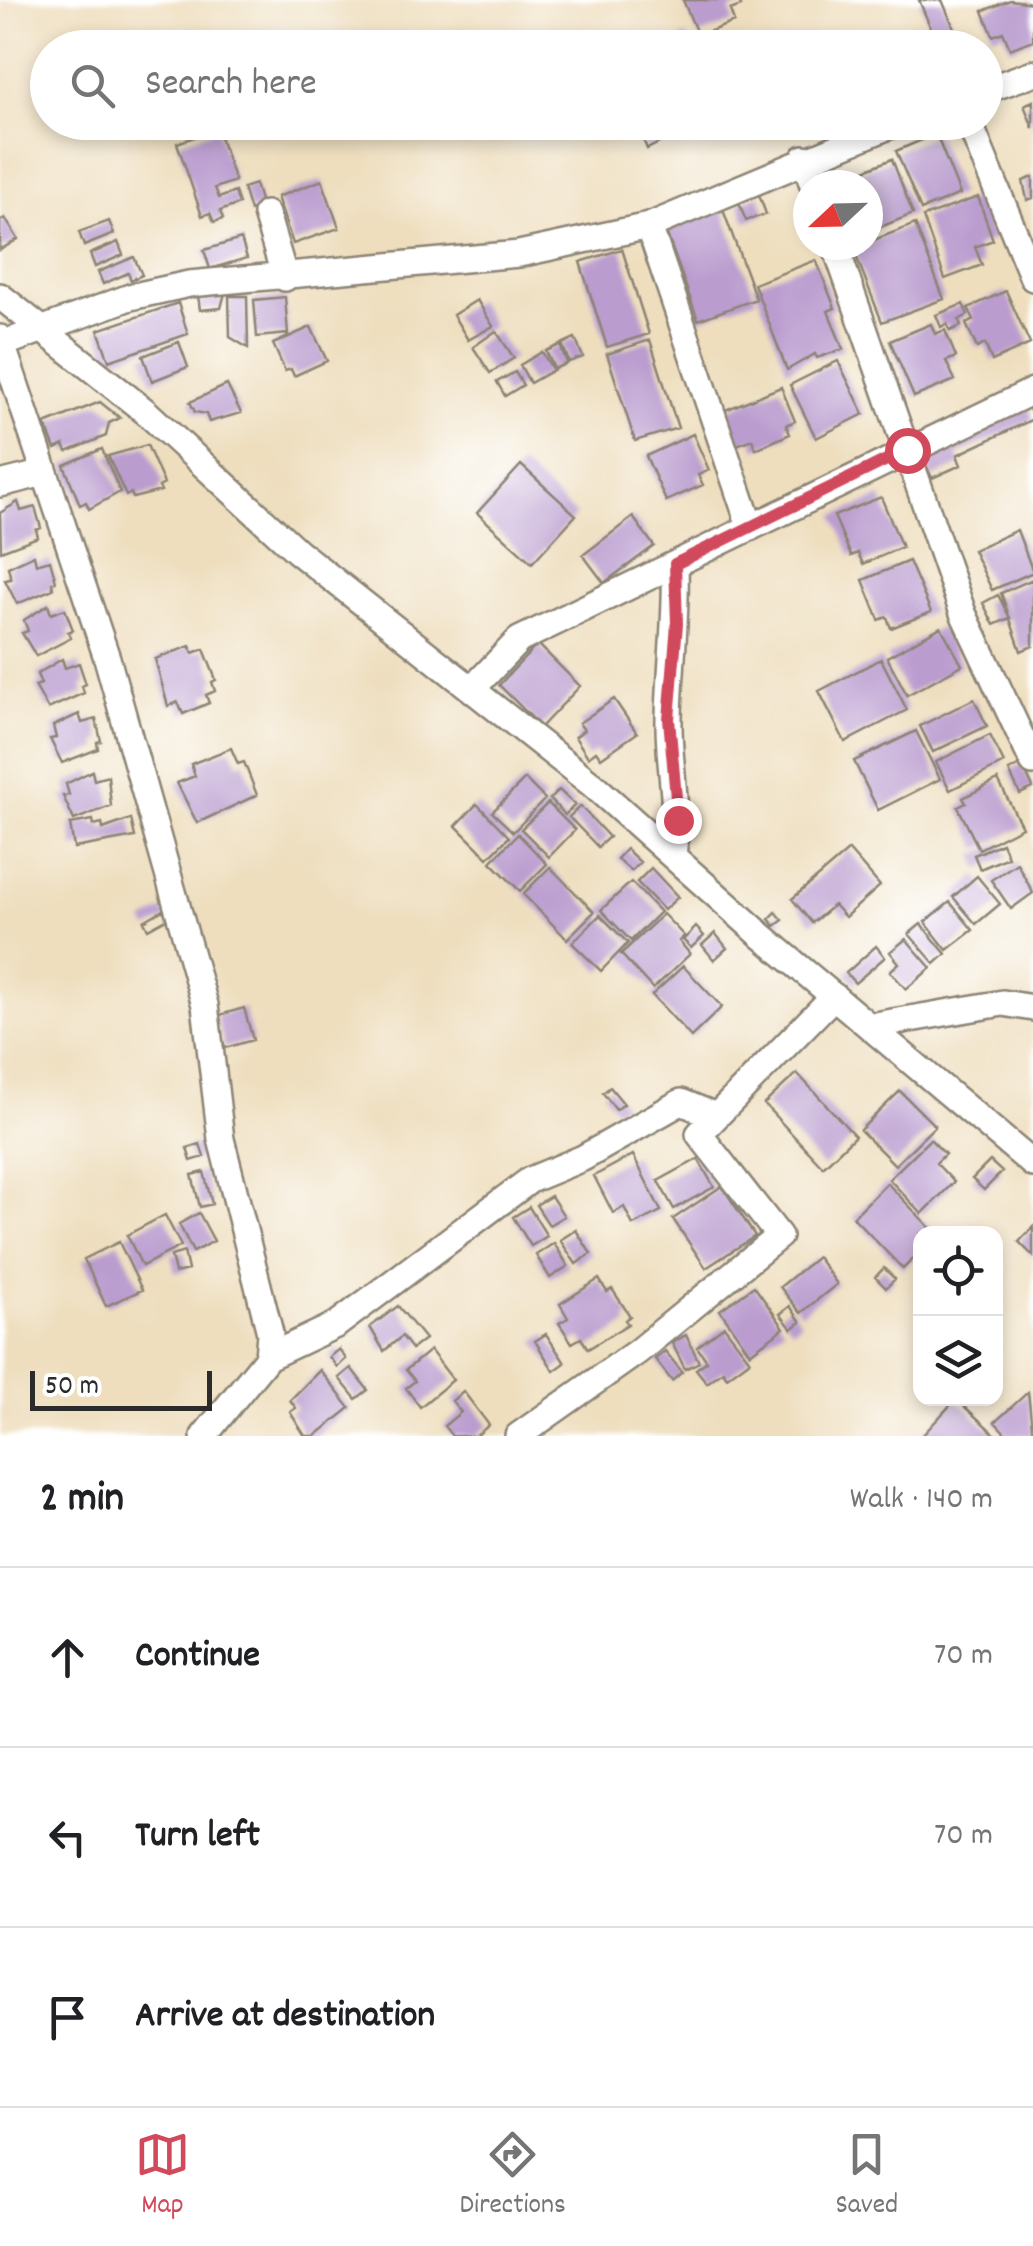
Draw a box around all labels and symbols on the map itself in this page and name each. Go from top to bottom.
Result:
north arrow [793,170,883,260]
route start [885,428,931,474]
route end [656,798,702,844]
scale bar [30,1366,212,1410]

